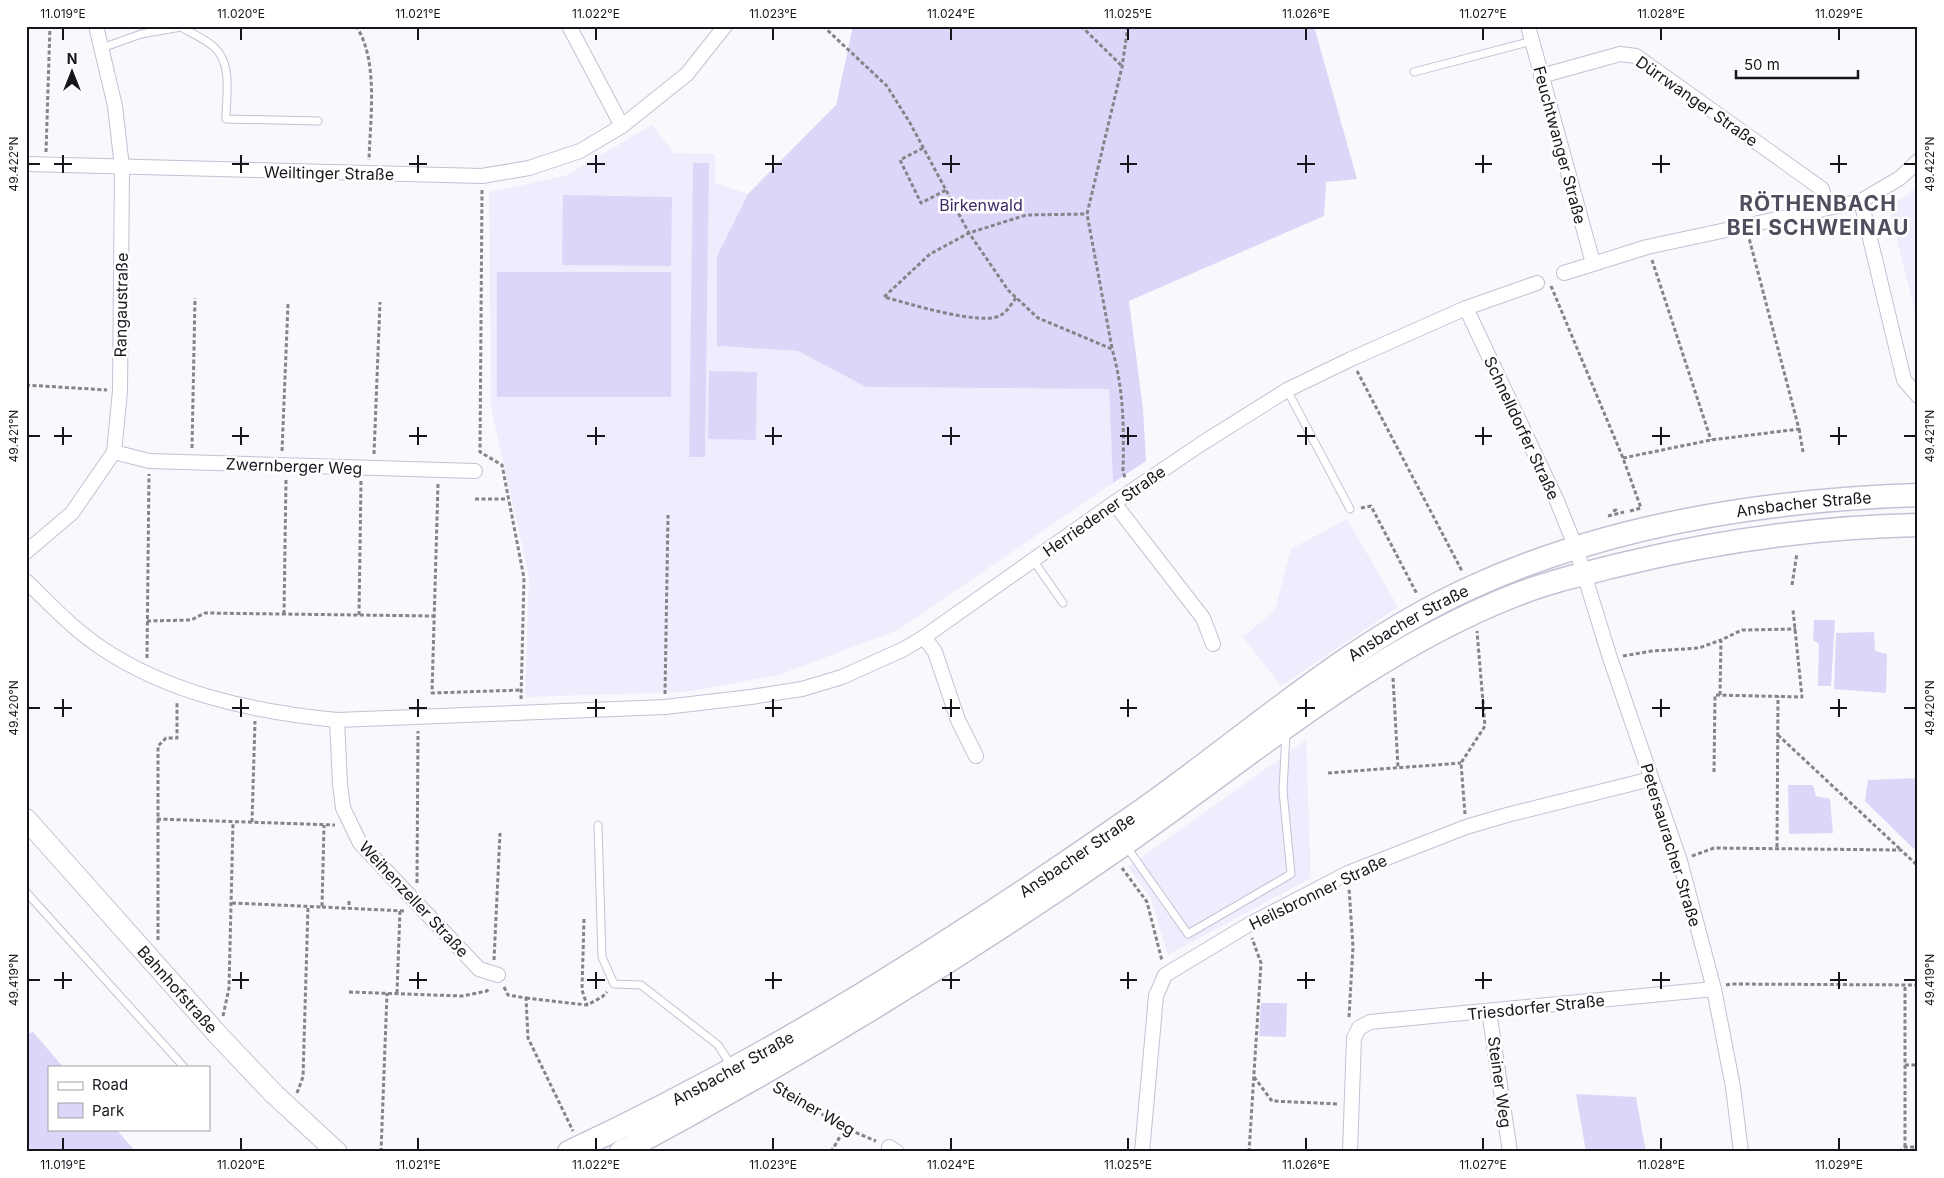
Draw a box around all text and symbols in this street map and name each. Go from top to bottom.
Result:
text: 11.019°E [40,6,86,21]
text: 11.020°E [217,6,265,21]
text: 11.021°E [395,6,441,21]
text: 11.022°E [572,6,620,21]
text: 11.023°E [749,6,797,21]
text: 11.024°E [927,6,975,21]
text: 11.025°E [1104,6,1152,21]
text: 11.026°E [1282,6,1330,21]
text: 11.027°E [1459,6,1507,21]
text: 11.028°E [1637,6,1685,21]
text: 11.029°E [1815,6,1863,21]
north arrow [48,48,98,98]
scale bar [1736,48,1859,80]
text: N [67,50,77,67]
street label: Dürrwanger Straße [1632,51,1762,151]
text: 50 m [1744,55,1780,74]
street label: Feuchtwanger Straße [1529,64,1591,226]
text: 49.422°N [6,136,21,192]
text: 49.422°N [1922,136,1937,192]
street label: Weiltinger Straße [264,162,394,184]
district label: RÖTHENBACH BEI SCHWEINAU [1727,191,1909,240]
park label: Birkenwald [939,195,1023,215]
street label: Rangaustraße [110,252,132,358]
street label: Schnelldorfer Straße [1480,353,1564,503]
text: 49.421°N [6,410,21,462]
text: 49.421°N [1922,410,1937,462]
street label: Zwernberger Weg [225,454,363,478]
street label: Herriedener Straße [1039,461,1169,561]
street label: Ansbacher Straße [1735,487,1872,521]
street label: Ansbacher Straße [1344,580,1472,665]
text: 49.420°N [6,680,21,736]
text: 49.420°N [1922,680,1937,736]
street label: Petersauracher Straße [1637,761,1705,929]
street label: Ansbacher Straße [1015,808,1139,901]
street label: Weihenzeller Straße [355,837,473,961]
street label: Heilsbronner Straße [1246,850,1390,934]
street label: Bahnhofstraße [133,941,222,1037]
text: 49.419°N [6,954,21,1006]
text: 49.419°N [1922,954,1937,1006]
street label: Triesdorfer Straße [1466,990,1606,1024]
street label: Ansbacher Straße [668,1027,797,1110]
street label: Steiner Weg [1484,1035,1516,1129]
legend [48,1066,210,1130]
text: Road [92,1075,128,1094]
street label: Steiner Weg [769,1076,859,1140]
text: Park [92,1101,125,1120]
text: 11.019°E [40,1157,86,1172]
text: 11.020°E [217,1157,265,1172]
text: 11.021°E [395,1157,441,1172]
text: 11.022°E [572,1157,620,1172]
text: 11.023°E [749,1157,797,1172]
text: 11.024°E [927,1157,975,1172]
text: 11.025°E [1104,1157,1152,1172]
text: 11.026°E [1282,1157,1330,1172]
text: 11.027°E [1459,1157,1507,1172]
text: 11.028°E [1637,1157,1685,1172]
text: 11.029°E [1815,1157,1863,1172]

